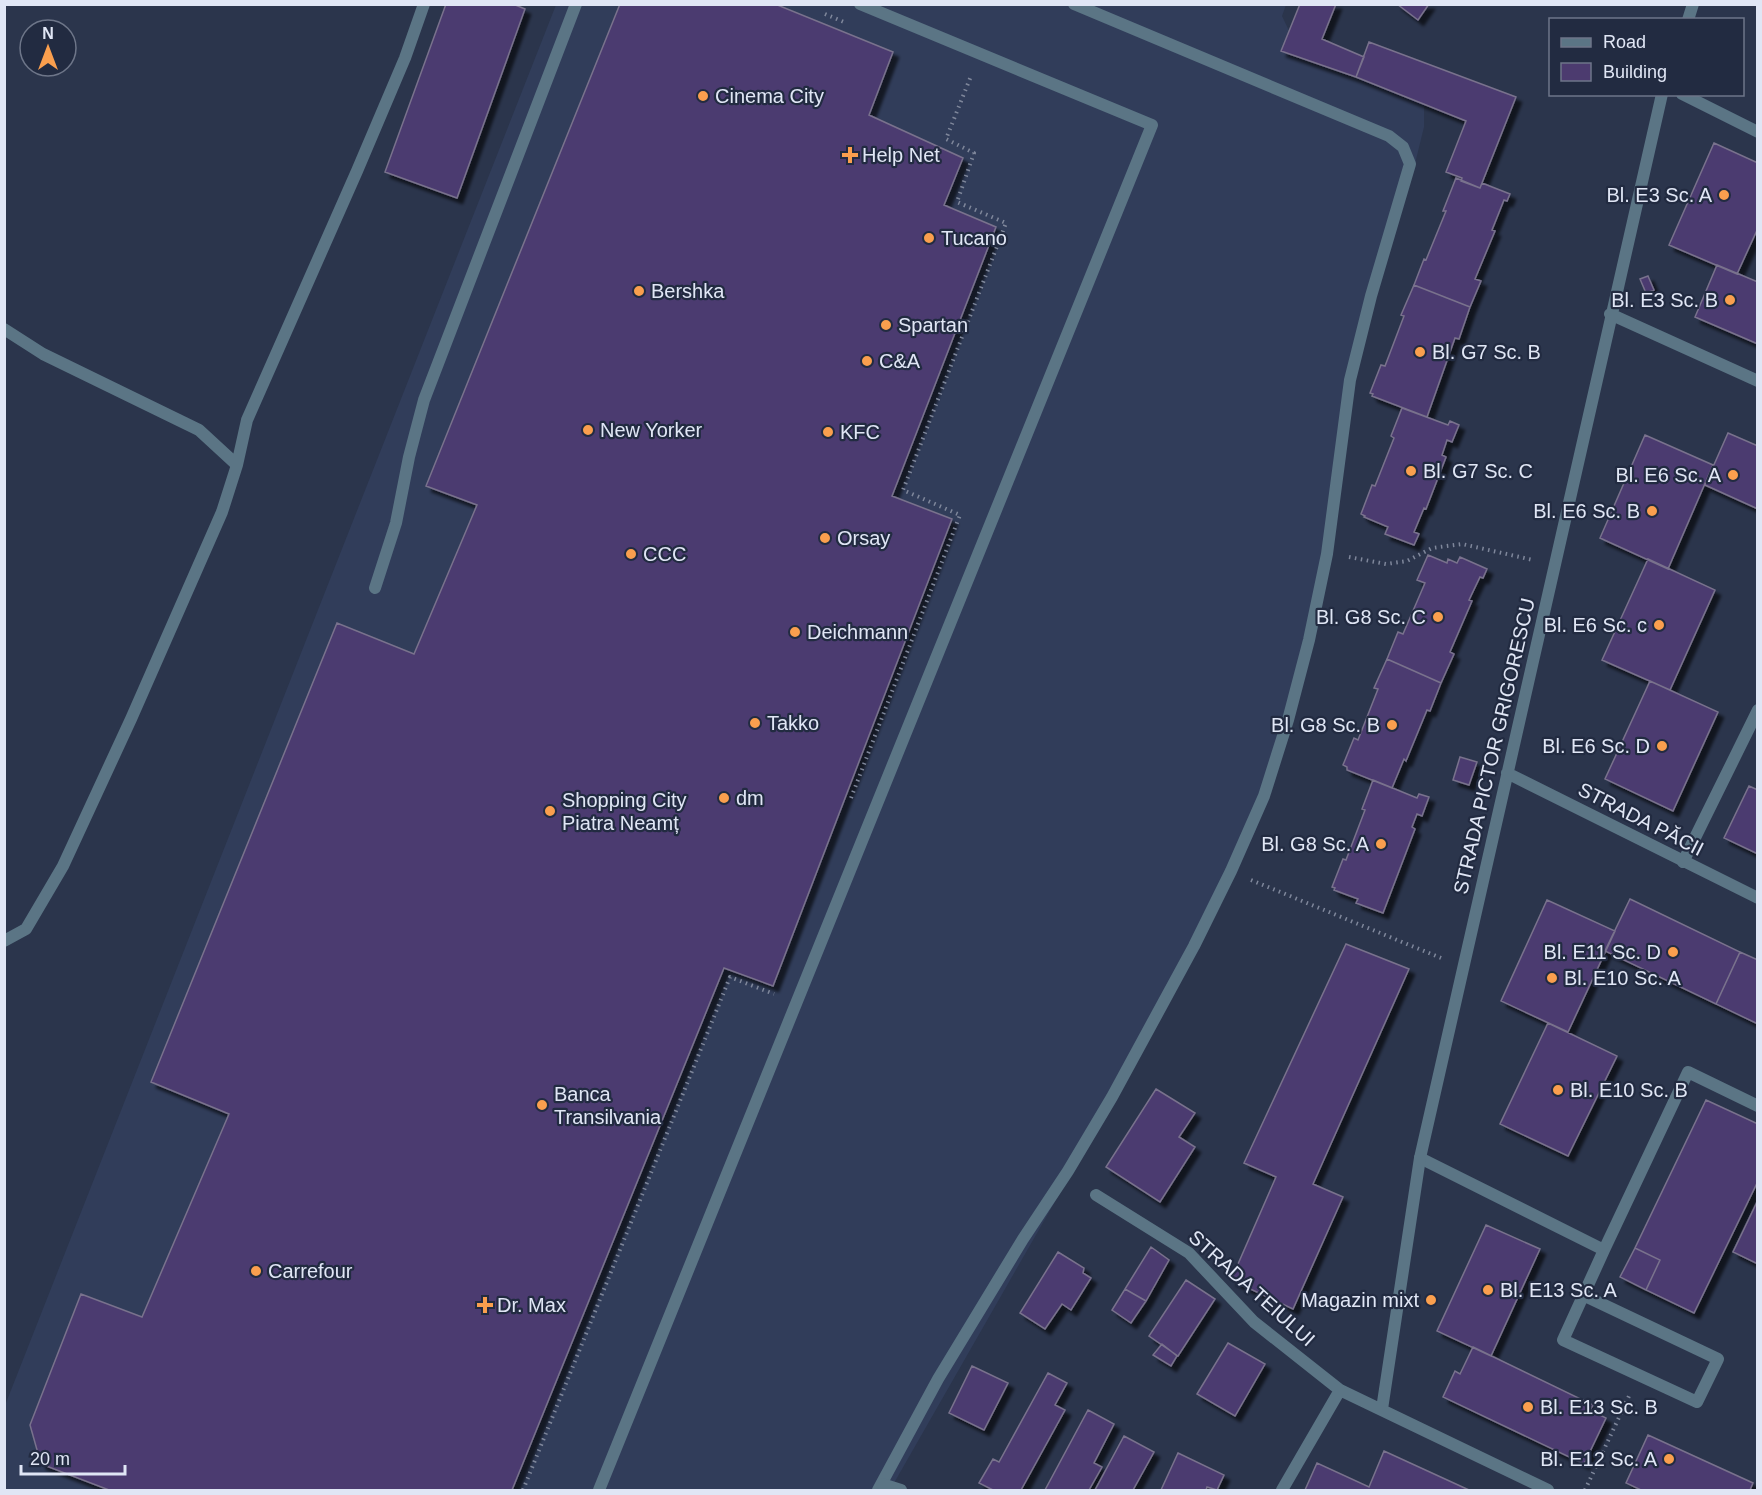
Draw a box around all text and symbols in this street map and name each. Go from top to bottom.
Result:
north arrow [18,18,78,78]
legend [1549,18,1744,96]
text: N [42,25,54,42]
text: Road [1603,32,1646,52]
text: Building [1603,62,1667,82]
place label: Cinema City [715,85,824,107]
marker: Cinema City [696,89,710,103]
place label: Help Net [862,144,940,166]
marker: Help Net [843,148,857,162]
place label: Bl. E3 Sc. A [1606,184,1713,206]
marker: Bl. E3 Sc. A [1717,188,1731,202]
place label: Tucano [941,227,1007,249]
marker: Tucano [922,231,936,245]
place label: Bershka [651,280,725,302]
marker: Bershka [632,284,646,298]
place label: Bl. E3 Sc. B [1611,289,1718,311]
marker: Bl. E3 Sc. B [1723,293,1737,307]
place label: Spartan [898,314,968,336]
marker: Spartan [879,318,893,332]
place label: Bl. G7 Sc. B [1432,341,1541,363]
marker: Bl. G7 Sc. B [1413,345,1427,359]
place label: C&A [879,350,921,372]
marker: C&A [860,354,874,368]
place label: New Yorker [600,419,703,441]
place label: KFC [840,421,880,443]
marker: New Yorker [581,423,595,437]
marker: KFC [821,425,835,439]
place label: Bl. G7 Sc. C [1423,460,1533,482]
marker: Bl. G7 Sc. C [1404,464,1418,478]
place label: Bl. E6 Sc. A [1615,464,1722,486]
marker: Bl. E6 Sc. A [1726,468,1740,482]
place label: Bl. E6 Sc. B [1533,500,1640,522]
marker: Bl. E6 Sc. B [1645,504,1659,518]
place label: Orsay [837,527,890,549]
marker: Orsay [818,531,832,545]
place label: CCC [643,543,686,565]
marker: CCC [624,547,638,561]
street label: STRADA PICTOR GRIGORESCU [1449,596,1539,896]
place label: Bl. G8 Sc. C [1316,606,1426,628]
marker: Bl. G8 Sc. C [1431,610,1445,624]
place label: Bl. E6 Sc. c [1544,614,1647,636]
marker: Bl. E6 Sc. c [1652,618,1666,632]
place label: Deichmann [807,621,908,643]
marker: Deichmann [788,625,802,639]
place label: Takko [767,712,819,734]
place label: Bl. G8 Sc. B [1271,714,1380,736]
marker: Takko [748,716,762,730]
marker: Bl. G8 Sc. B [1385,718,1399,732]
place label: Bl. E6 Sc. D [1542,735,1650,757]
marker: Bl. E6 Sc. D [1655,739,1669,753]
street label: STRADA PĂCII [1575,778,1707,860]
place label: dm [736,787,764,809]
place label: Shopping City Piatra Neamț [562,789,687,834]
marker: dm [717,791,731,805]
marker: Shopping City Piatra Neamț [543,804,557,818]
place label: Bl. G8 Sc. A [1261,833,1370,855]
marker: Bl. G8 Sc. A [1374,837,1388,851]
place label: Bl. E11 Sc. D [1544,941,1661,963]
marker: Bl. E11 Sc. D [1666,945,1680,959]
place label: Bl. E10 Sc. A [1564,967,1681,989]
marker: Bl. E10 Sc. A [1545,971,1559,985]
place label: Bl. E10 Sc. B [1570,1079,1688,1101]
place label: Banca Transilvania [554,1083,662,1128]
marker: Bl. E10 Sc. B [1551,1083,1565,1097]
marker: Banca Transilvania [535,1098,549,1112]
street label: STRADA TEIULUI [1184,1226,1320,1350]
place label: Carrefour [268,1260,353,1282]
marker: Carrefour [249,1264,263,1278]
place label: Bl. E13 Sc. A [1500,1279,1617,1301]
marker: Bl. E13 Sc. A [1481,1283,1495,1297]
place label: Magazin mixt [1301,1289,1419,1311]
marker: Magazin mixt [1424,1293,1438,1307]
place label: Dr. Max [497,1294,566,1316]
marker: Dr. Max [478,1298,492,1312]
place label: Bl. E13 Sc. B [1540,1396,1658,1418]
marker: Bl. E13 Sc. B [1521,1400,1535,1414]
scale bar [21,1438,124,1476]
place label: Bl. E12 Sc. A [1540,1448,1658,1470]
text: 20 m [30,1449,70,1469]
marker: Bl. E12 Sc. A [1662,1452,1676,1466]

